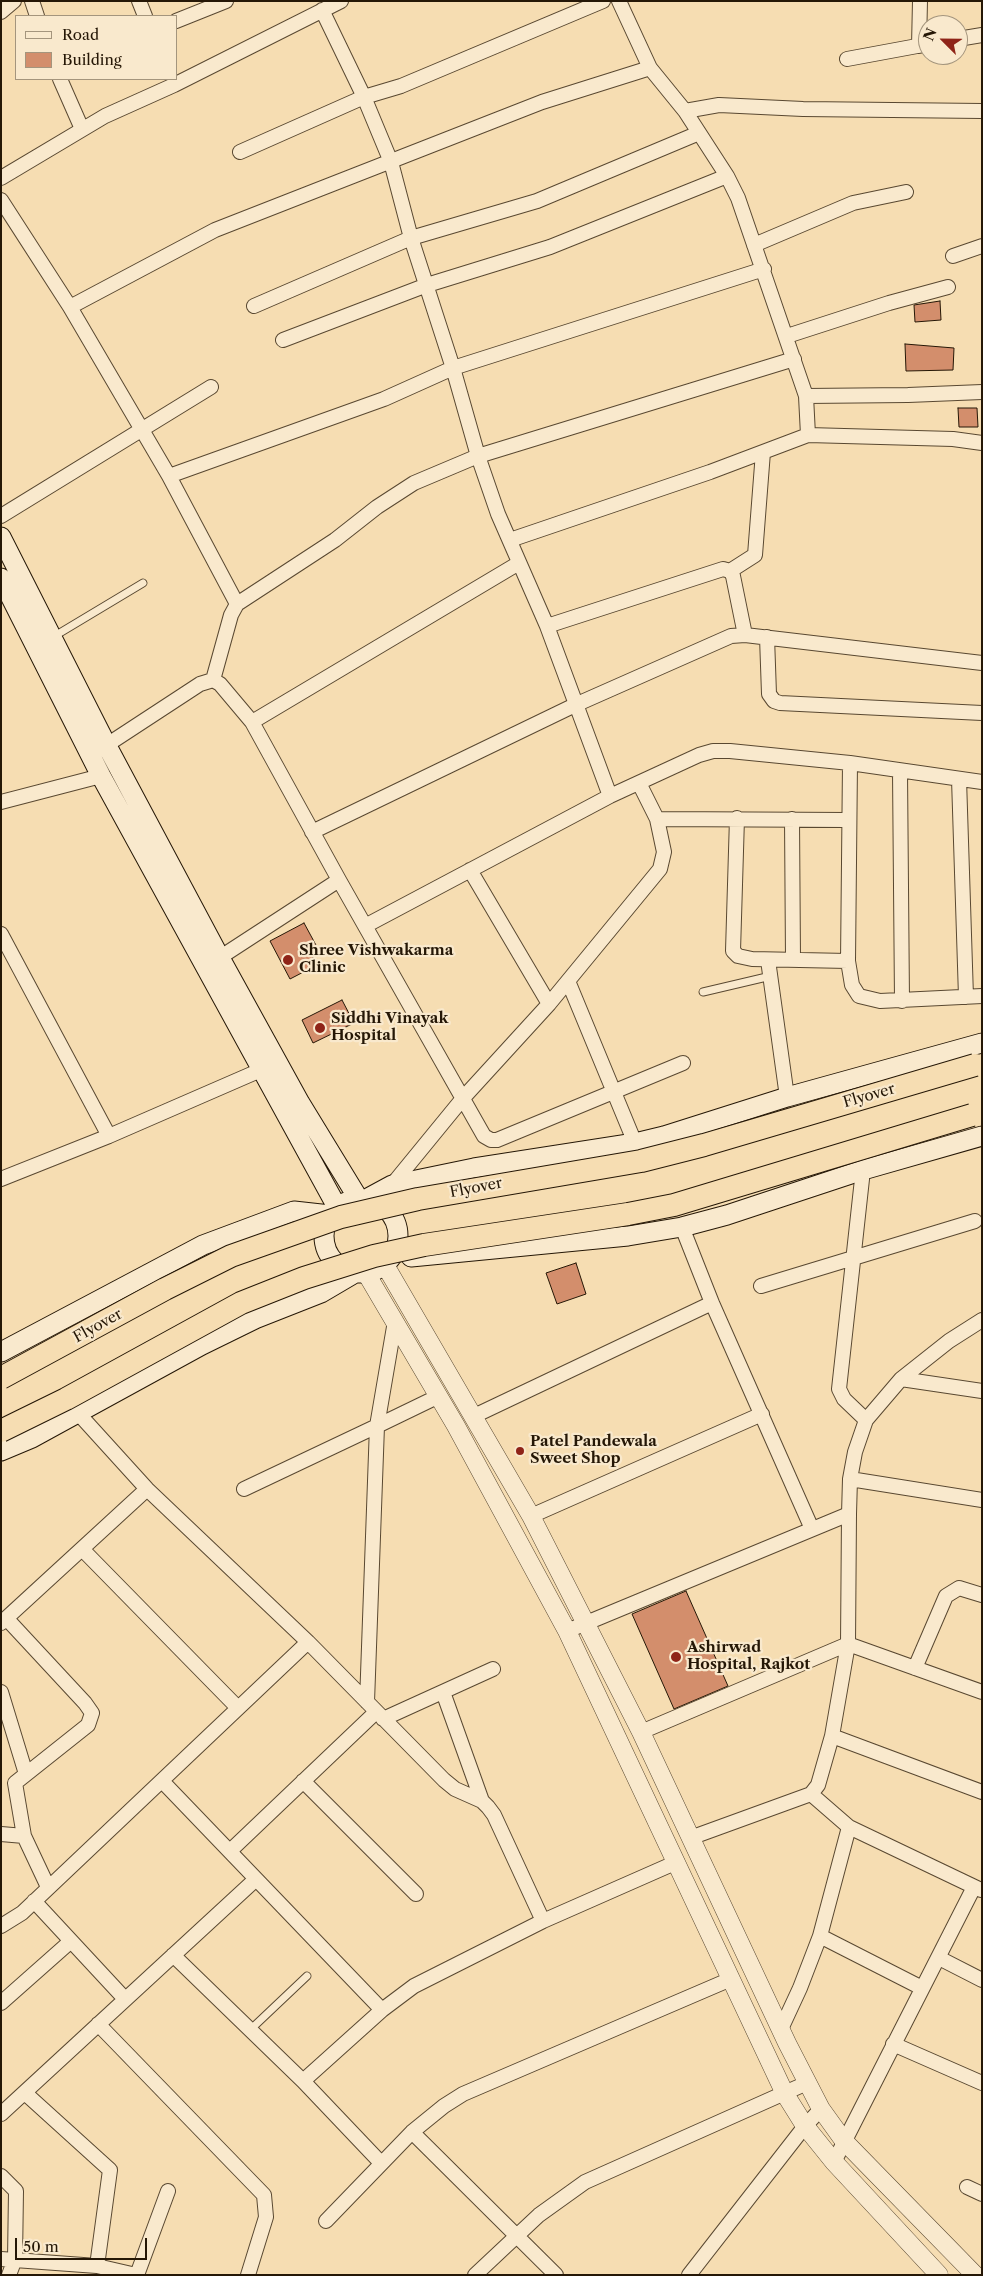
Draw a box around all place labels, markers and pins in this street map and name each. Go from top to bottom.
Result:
place label: Shree Vishwakarma Clinic [299,942,453,977]
marker: Shree Vishwakarma Clinic [281,953,295,967]
place label: Siddhi Vinayak Hospital [331,1010,448,1045]
marker: Siddhi Vinayak Hospital [313,1021,327,1035]
place label: Patel Pandewala Sweet Shop [530,1433,657,1468]
marker: Patel Pandewala Sweet Shop [514,1445,526,1457]
place label: Ashirwad Hospital, Rajkot [687,1639,810,1674]
marker: Ashirwad Hospital, Rajkot [669,1650,683,1664]

